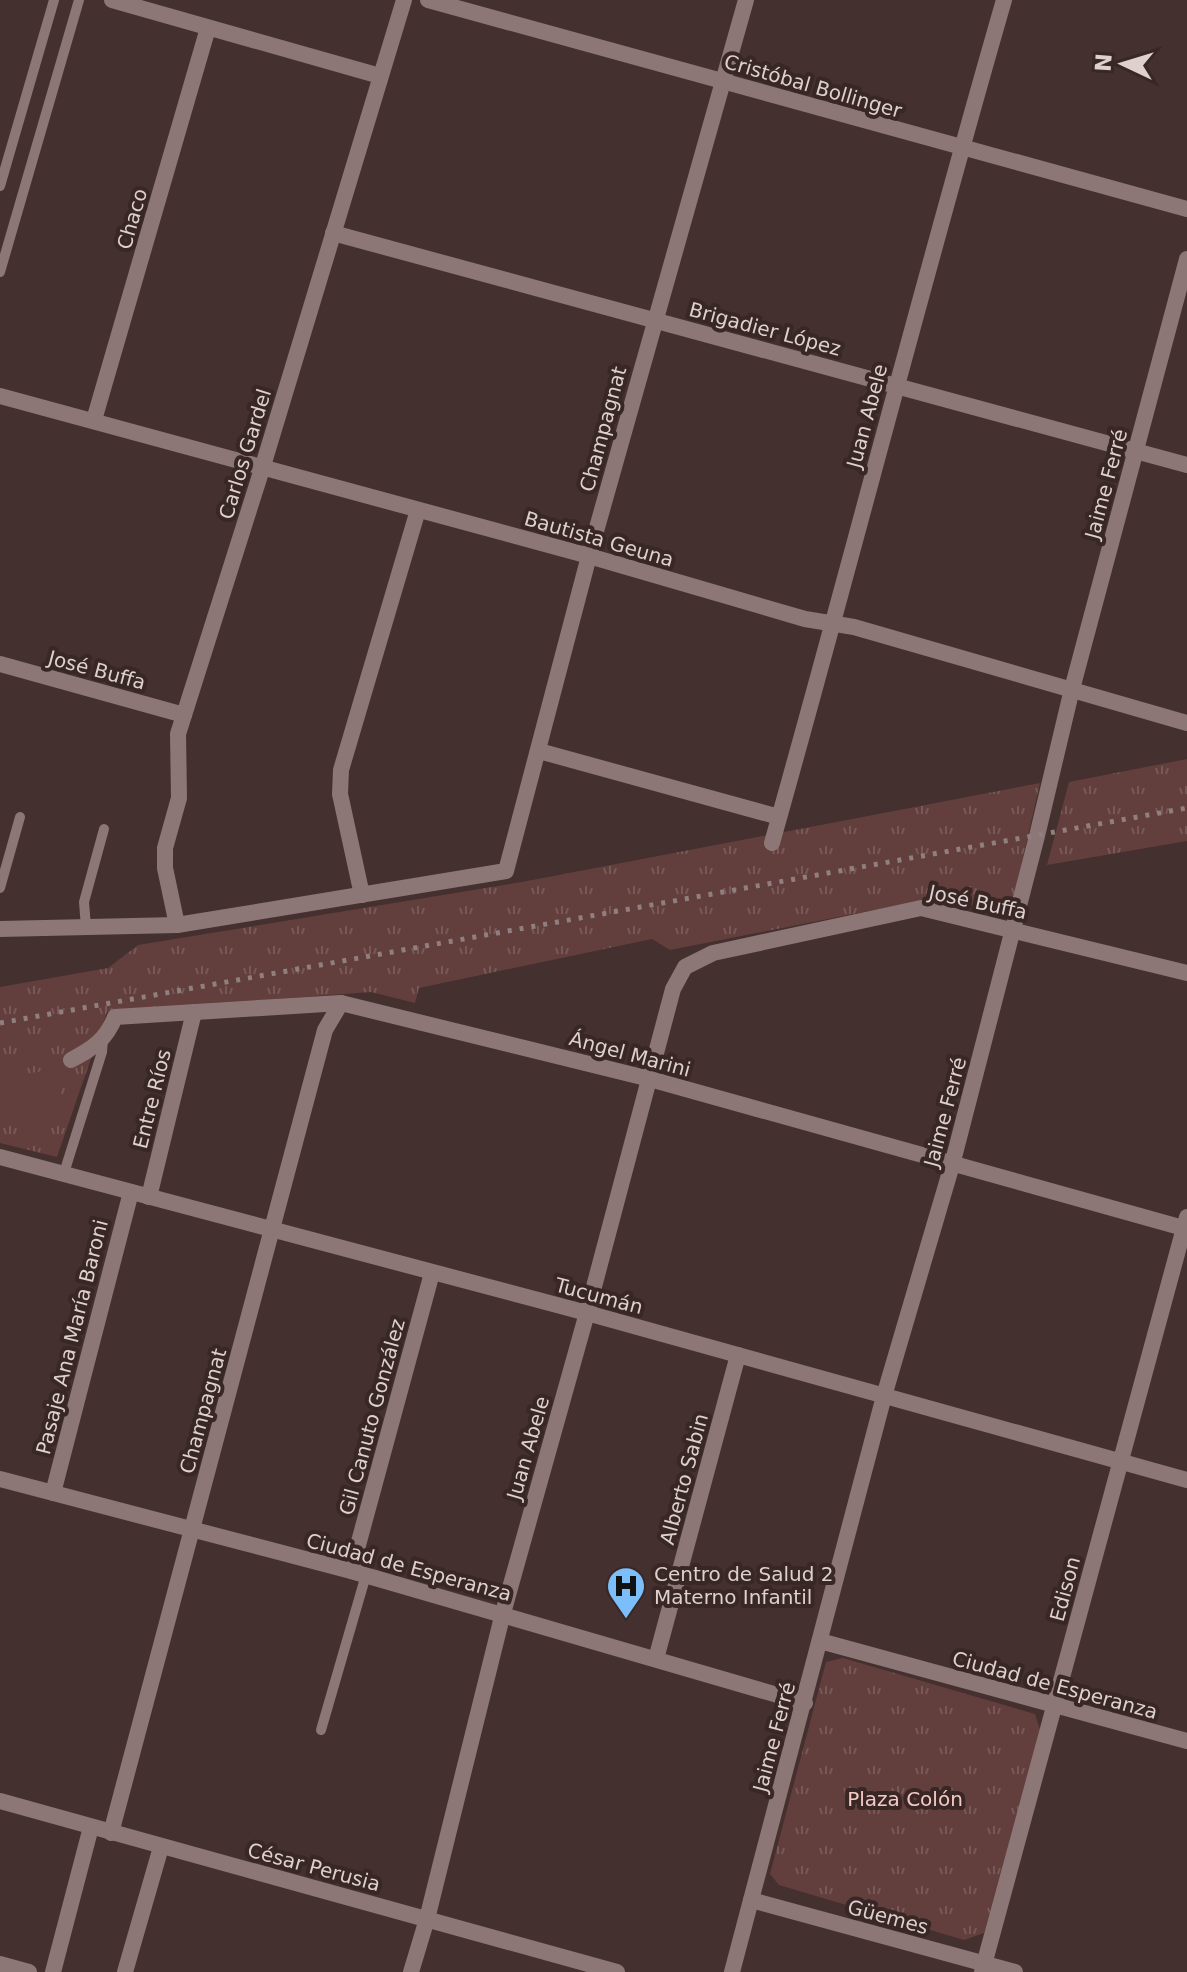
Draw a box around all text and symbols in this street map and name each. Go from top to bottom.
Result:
north arrow [1083,24,1163,104]
street label: Cristóbal Bollinger [721,49,905,123]
text: N [1090,53,1117,73]
street label: Chaco [112,186,152,252]
street label: Brigadier López [686,297,844,361]
street label: Juan Abele [841,362,892,472]
street label: Champagnat [575,364,631,494]
street label: Carlos Gardel [214,386,276,522]
street label: Jaime Ferré [1079,427,1132,543]
street label: Bautista Geuna [522,506,676,572]
street label: José Buffa [44,645,148,694]
street label: José Buffa [925,879,1029,924]
street label: Ángel Marini [567,1026,693,1082]
street label: Entre Ríos [128,1047,176,1151]
street label: Jaime Ferré [918,1055,971,1171]
street label: Pasaje Ana María Baroni [31,1217,113,1457]
street label: Tucumán [551,1273,646,1319]
street label: Gil Canuto González [334,1316,410,1518]
street label: Champagnat [175,1346,231,1476]
street label: Juan Abele [501,1394,554,1504]
street label: Alberto Sabin [655,1411,713,1547]
street label: Ciudad de Esperanza [304,1528,514,1606]
street label: Edison [1045,1554,1085,1624]
place label: Centro de Salud 2 Materno Infantil [654,1562,833,1609]
hospital icon: Centro de Salud 2 Materno Infantil [605,1565,647,1620]
street label: Ciudad de Esperanza [950,1646,1160,1724]
street label: Jaime Ferré [747,1680,800,1796]
park label: Plaza Colón [847,1787,963,1811]
street label: César Perusia [245,1838,383,1896]
street label: Güemes [845,1895,931,1939]

